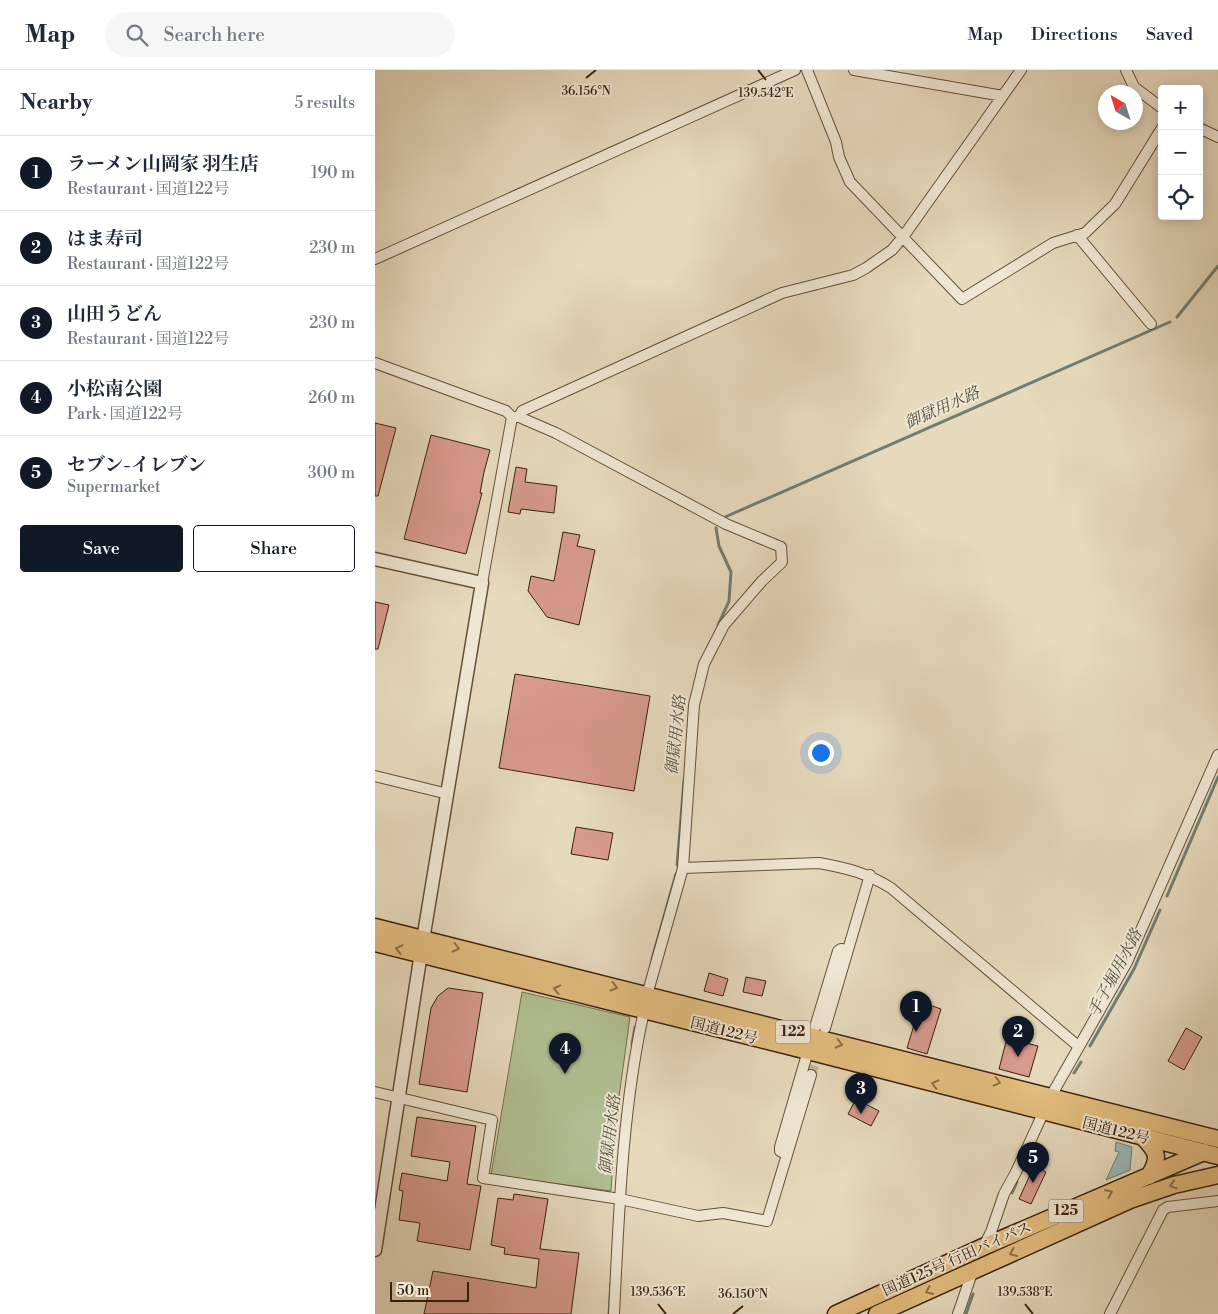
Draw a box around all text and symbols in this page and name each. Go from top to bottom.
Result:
search box [105,12,455,57]
text: Map [25,20,75,50]
icon: search [123,21,151,49]
text: Search here [163,23,265,47]
text: Map [967,23,1003,46]
text: Directions [1031,23,1118,46]
text: Saved [1146,23,1193,46]
text: 36.156°N [561,84,611,99]
north arrow [1098,85,1143,130]
map controls [1158,85,1203,220]
button: + [1158,85,1203,130]
text: 139.542°E [738,86,794,101]
text: Nearby [20,90,93,116]
text: 5 results [294,93,355,113]
button: − [1158,130,1203,175]
text: ラーメン山岡家 羽生店 [67,152,259,176]
text: 1 [32,163,40,183]
text: 190 m [311,163,355,183]
button: locate [1158,175,1203,220]
text: Restaurant · 国道122号 [67,179,229,199]
text: はま寿司 [67,227,143,251]
text: 2 [31,238,41,258]
text: 230 m [309,238,355,258]
text: Restaurant · 国道122号 [67,254,229,274]
text: 山田うどん [67,302,162,326]
text: 3 [31,313,41,333]
text: 230 m [309,313,355,333]
text: Restaurant · 国道122号 [67,329,229,349]
text: 小松南公園 [67,377,162,401]
water label: 御獄用水路 [901,382,984,433]
text: 4 [31,388,41,408]
text: 260 m [308,388,355,408]
text: Park · 国道122号 [67,404,183,424]
text: セブン-イレブン [67,453,206,477]
text: 5 [31,463,41,483]
text: 300 m [308,463,355,483]
text: Supermarket [67,477,161,497]
button: Save [20,525,183,572]
button: Share [193,525,355,572]
water label: 御獄用水路 [662,693,690,776]
your location [808,740,834,766]
water label: 手子堀用水路 [1084,925,1147,1020]
one-way arrow [452,942,461,953]
one-way arrow [395,944,404,955]
one-way arrow [609,981,618,992]
one-way arrow [552,984,561,995]
pin: 1 [900,991,932,1032]
street label: 国道122号 [688,1013,760,1049]
pin: 2 [1002,1016,1034,1057]
road number: 122 [775,1020,811,1044]
pin: 4 [549,1033,581,1074]
one-way arrow [835,1038,844,1049]
pin: 3 [845,1073,877,1114]
one-way arrow [993,1076,1002,1087]
one-way arrow [930,1079,939,1090]
water label: 御獄用水路 [595,1093,625,1176]
street label: 国道122号 [1080,1113,1152,1149]
pin: 5 [1017,1142,1049,1183]
one-way arrow [1169,1179,1178,1189]
one-way arrow [1104,1189,1113,1200]
road number: 125 [1049,1200,1083,1222]
street label: 国道125号 行田バイパス [879,1218,1035,1300]
one-way arrow [1009,1246,1018,1257]
scale bar [390,1279,469,1302]
text: 50 m [397,1282,429,1300]
text: 139.536°E [631,1285,685,1300]
one-way arrow [925,1285,934,1296]
text: 139.538°E [997,1285,1053,1300]
text: 36.150°N [718,1287,768,1302]

